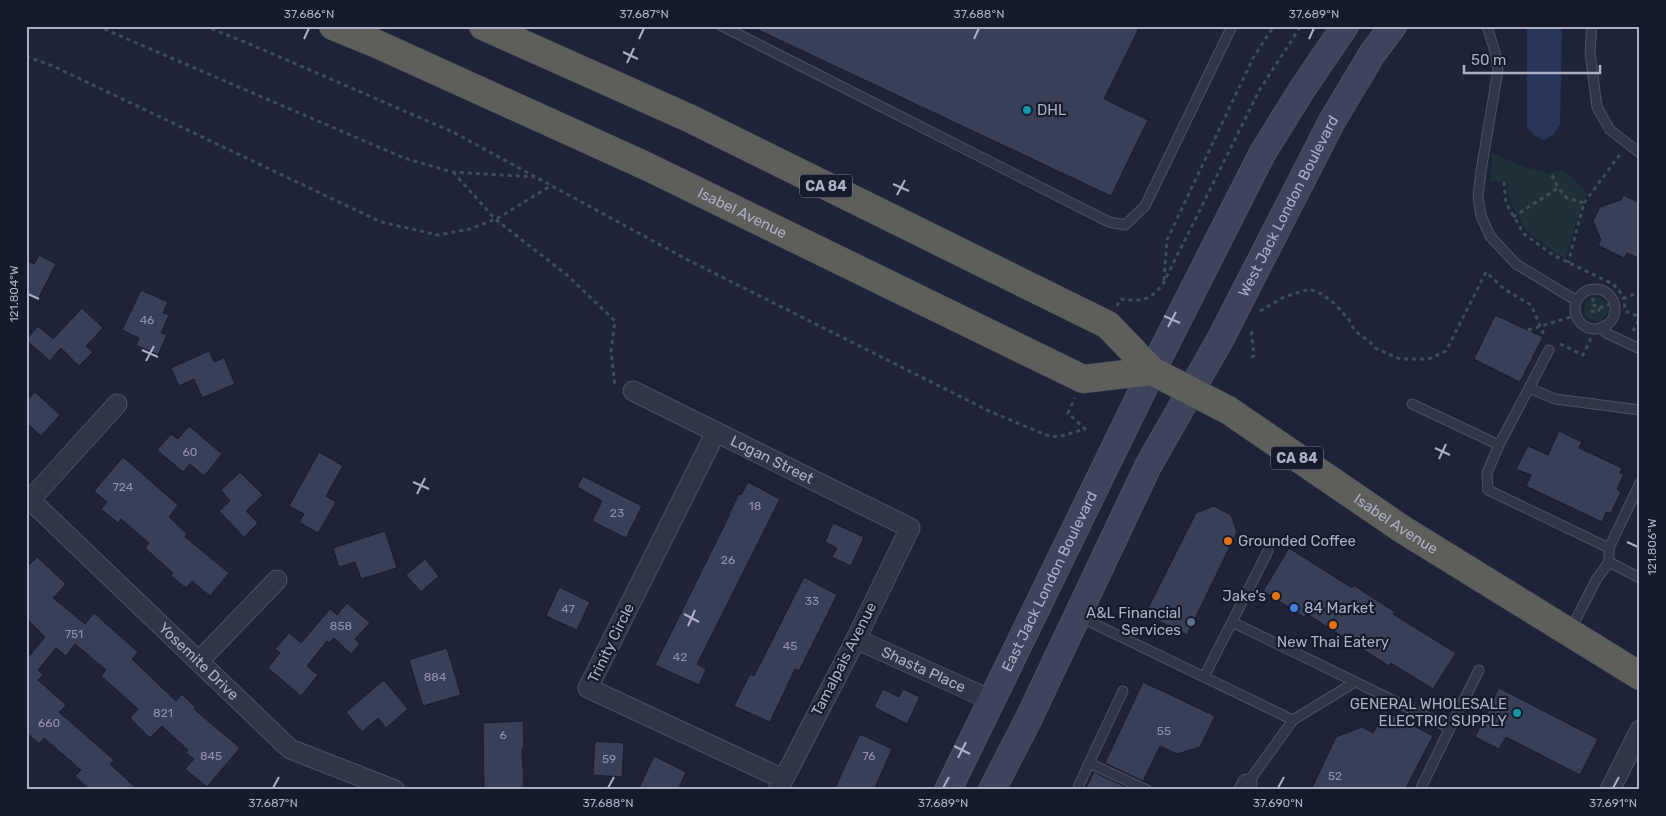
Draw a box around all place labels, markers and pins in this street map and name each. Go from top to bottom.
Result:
place label: DHL [1037,101,1067,119]
marker: DHL [1021,104,1033,116]
place label: Grounded Coffee [1238,532,1356,550]
marker: Grounded Coffee [1222,535,1234,547]
place label: Jake's [1222,587,1266,605]
marker: Jake's [1270,590,1282,602]
place label: 84 Market [1304,599,1374,617]
marker: 84 Market [1288,602,1300,614]
place label: A&L Financial Services [1086,604,1181,639]
marker: A&L Financial Services [1185,616,1197,628]
marker: New Thai Eatery [1327,619,1339,631]
place label: New Thai Eatery [1277,633,1389,651]
place label: GENERAL WHOLESALE ELECTRIC SUPPLY [1350,695,1507,730]
marker: GENERAL WHOLESALE ELECTRIC SUPPLY [1511,707,1523,719]

